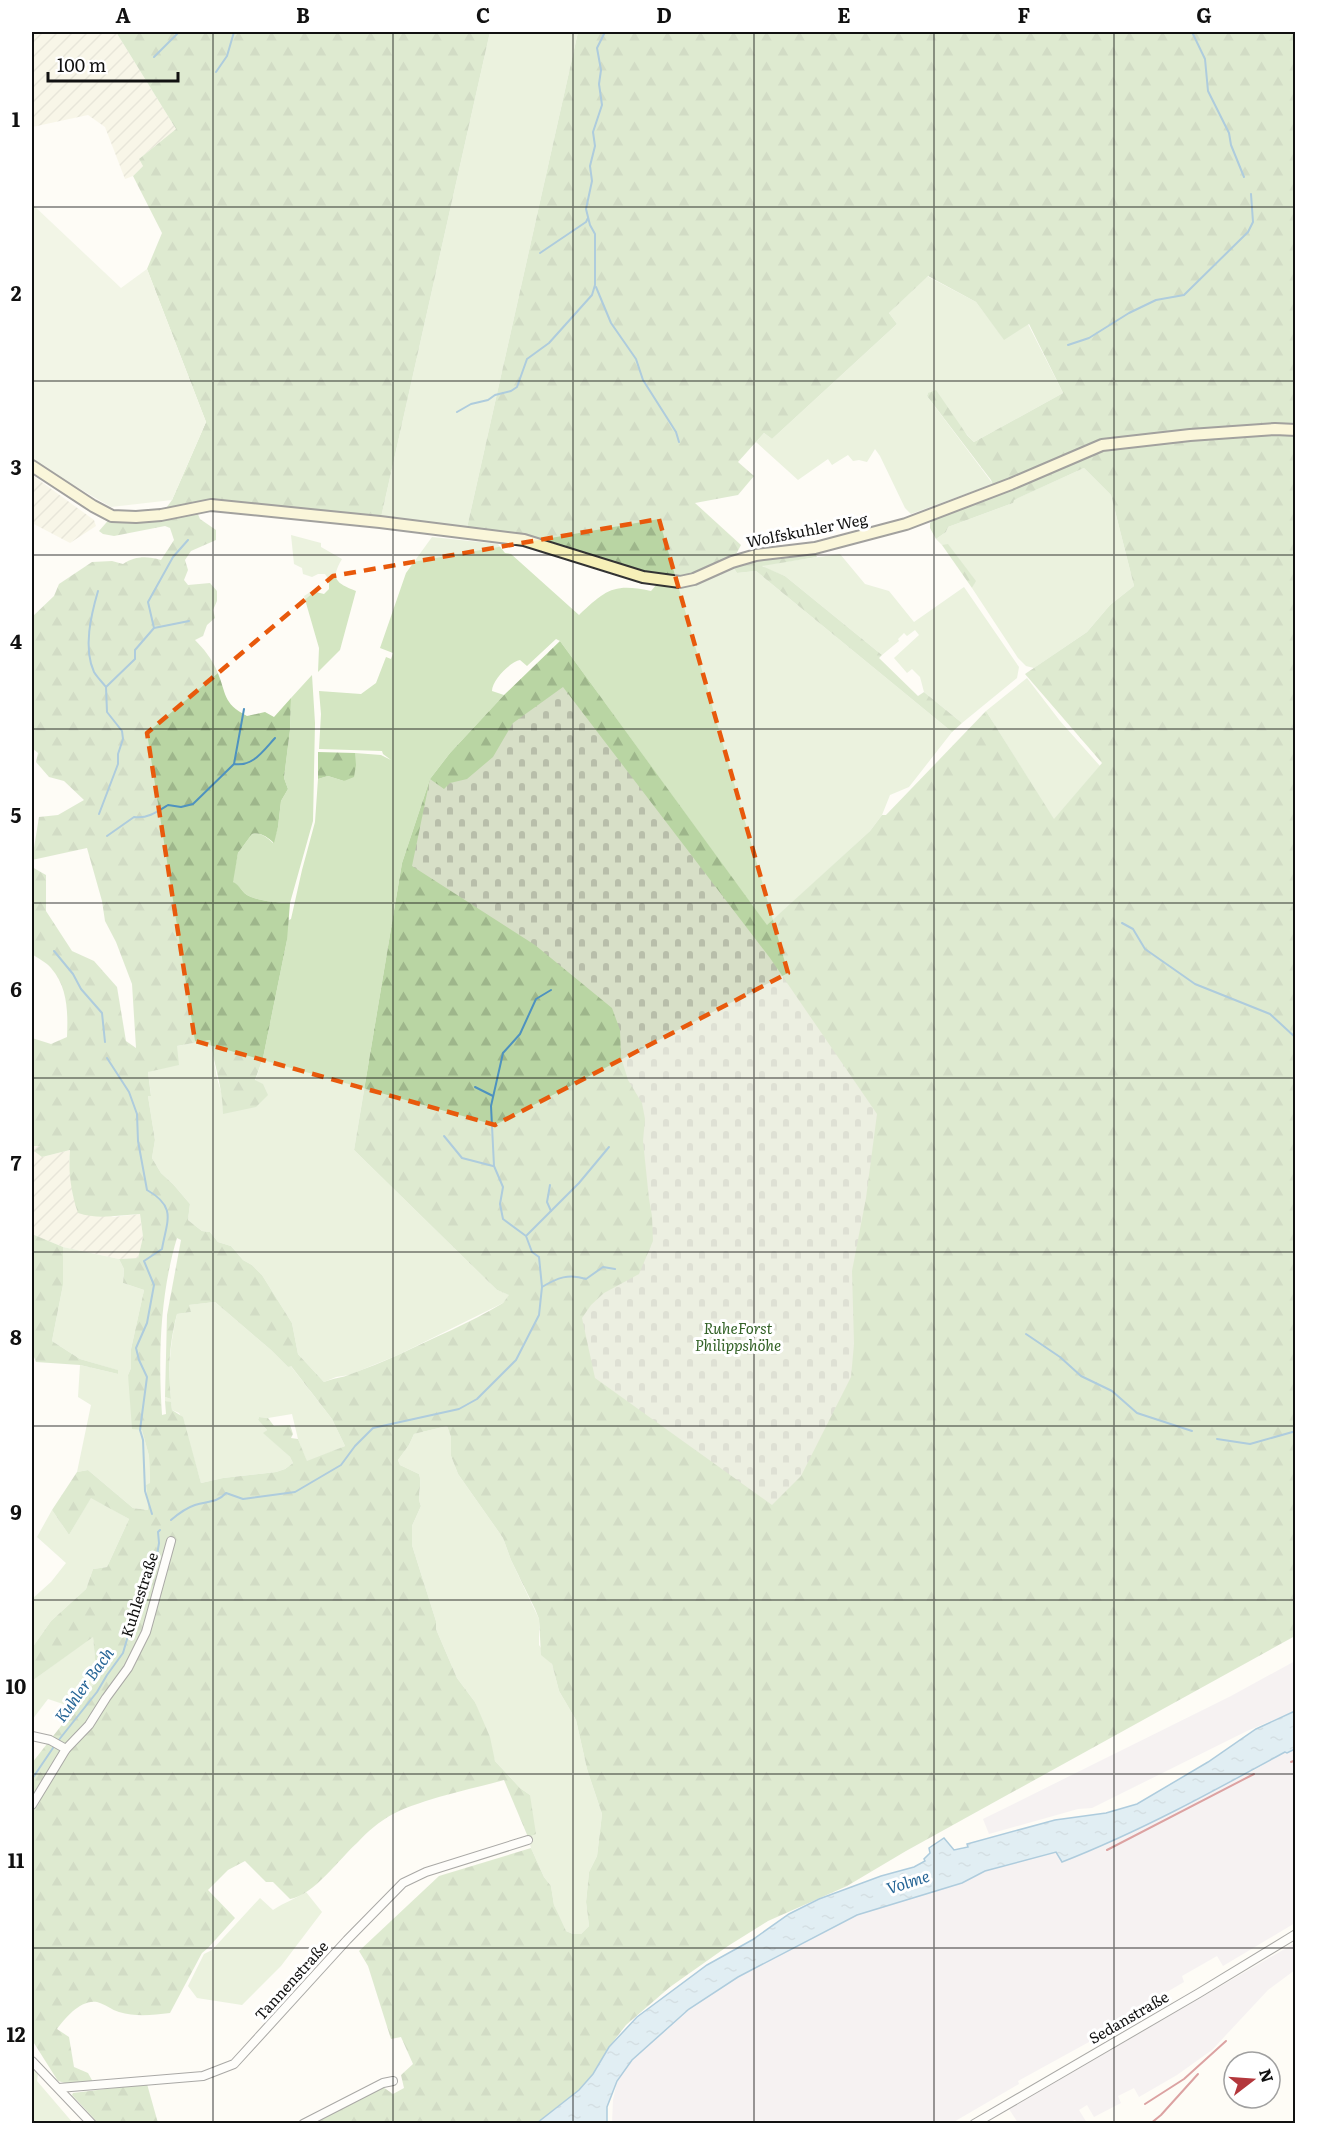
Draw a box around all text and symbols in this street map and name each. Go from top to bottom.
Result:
text: A [115,0,131,29]
text: B [296,0,310,29]
text: C [476,0,490,29]
text: D [656,0,672,29]
text: E [837,0,851,29]
text: F [1018,0,1031,29]
text: G [1196,0,1212,29]
scale bar [48,45,178,83]
text: 100 m [57,51,106,78]
text: 1 [12,103,20,133]
text: 2 [11,277,22,307]
text: 3 [10,451,22,481]
street label: Wolfskuhler Weg [744,506,870,553]
text: 4 [10,625,22,655]
text: 5 [11,799,22,829]
text: 6 [10,973,22,1003]
text: 7 [11,1147,22,1177]
park label: RuheForst Philippshöhe [695,1316,781,1356]
text: 8 [10,1321,22,1351]
text: 9 [10,1496,22,1526]
street label: Kuhlestraße [114,1549,163,1640]
water label: Kuhler Bach [48,1642,119,1727]
text: 10 [6,1670,26,1700]
text: 11 [8,1844,24,1874]
water label: Volme [883,1863,932,1899]
street label: Tannenstraße [249,1935,333,2025]
street label: Sedanstraße [1084,1984,1173,2049]
text: 12 [6,2018,26,2048]
north arrow [1222,2050,1282,2110]
text: N [1254,2065,1281,2085]

